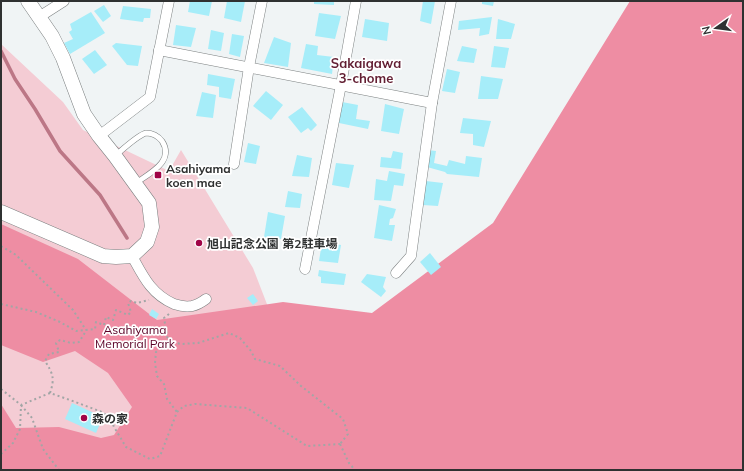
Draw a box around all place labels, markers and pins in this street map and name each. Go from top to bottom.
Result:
place label: Asahiyama koen mae [166,161,231,190]
marker: Asahiyama koen mae [153,170,163,180]
place label: 旭山記念公園 第2駐車場 [207,236,338,251]
marker: 旭山記念公園 第2駐車場 [194,238,204,248]
place label: 森の家 [92,411,128,426]
marker: 森の家 [79,413,89,423]

